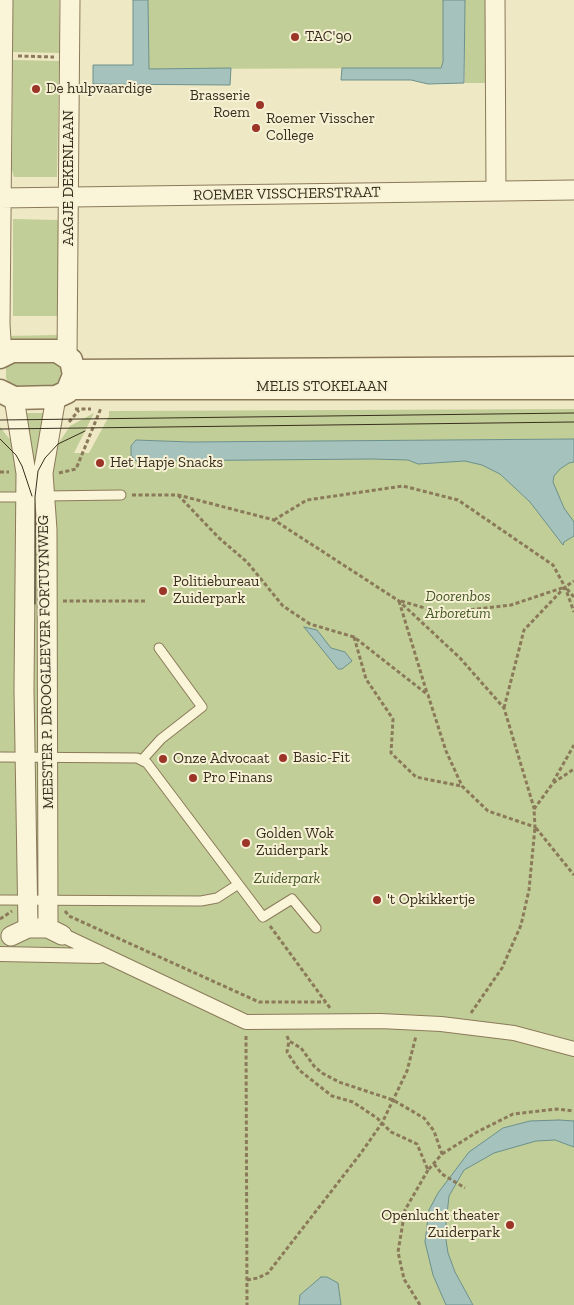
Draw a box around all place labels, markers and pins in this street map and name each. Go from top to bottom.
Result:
place label: TAC'90 [305,28,352,46]
marker: TAC'90 [289,31,301,43]
place label: De hulpvaardige [46,80,152,98]
marker: De hulpvaardige [30,83,42,95]
place label: Brasserie Roem [190,87,250,122]
marker: Brasserie Roem [254,99,266,111]
place label: Roemer Visscher College [266,110,375,145]
marker: Roemer Visscher College [250,122,262,134]
place label: Het Hapje Snacks [110,454,223,472]
marker: Het Hapje Snacks [94,457,106,469]
place label: Politiebureau Zuiderpark [173,573,259,608]
marker: Politiebureau Zuiderpark [157,585,169,597]
place label: Basic-Fit [293,749,350,767]
place label: Onze Advocaat [173,750,270,768]
marker: Basic-Fit [277,752,289,764]
marker: Onze Advocaat [157,753,169,765]
place label: Pro Finans [203,769,273,787]
marker: Pro Finans [187,772,199,784]
place label: Golden Wok Zuiderpark [256,825,334,860]
marker: Golden Wok Zuiderpark [240,837,252,849]
place label: 't Opkikkertje [387,891,475,909]
marker: 't Opkikkertje [371,894,383,906]
place label: Openlucht theater Zuiderpark [381,1207,500,1242]
marker: Openlucht theater Zuiderpark [504,1219,516,1231]

